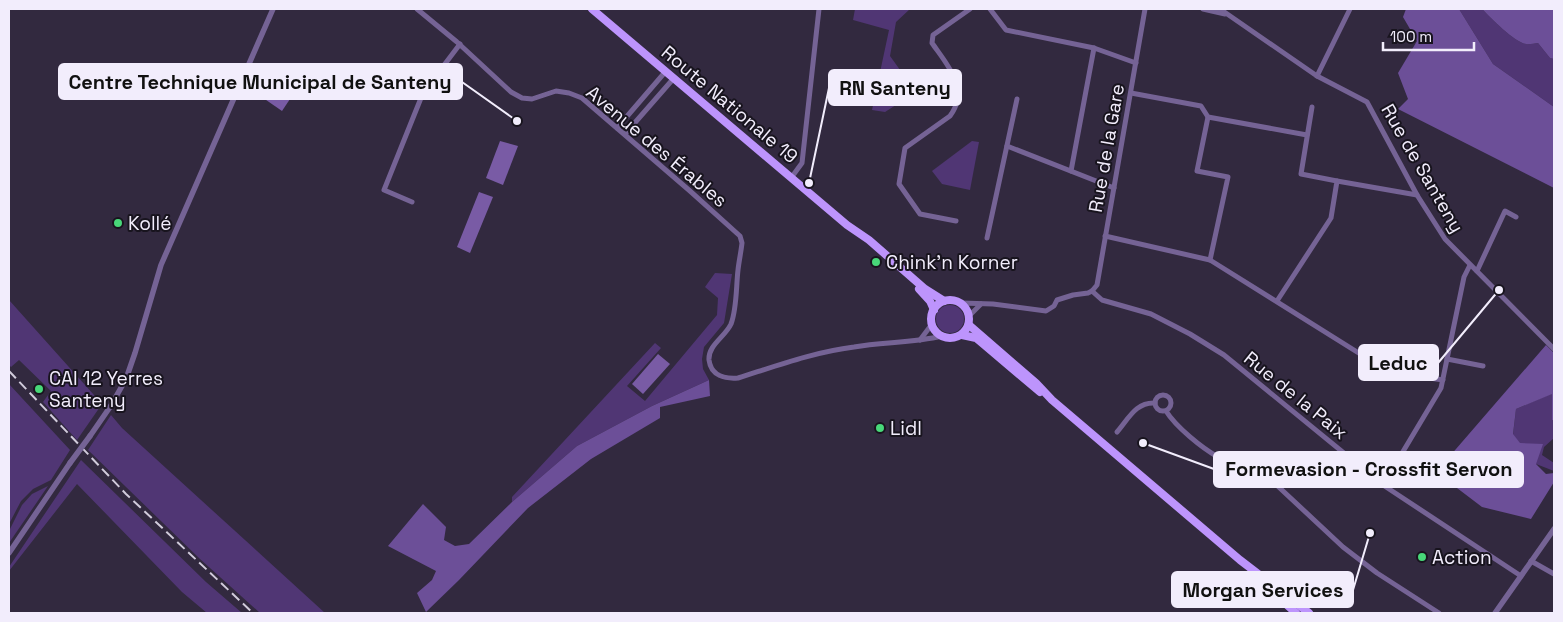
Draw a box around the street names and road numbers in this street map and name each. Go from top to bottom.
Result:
street label: Route Nationale 19 [656,40,803,169]
street label: Avenue des Érables [581,80,733,213]
street label: Rue de la Gare [1083,82,1130,214]
street label: Rue de Santeny [1376,99,1470,237]
street label: Rue de la Paix [1239,346,1353,445]

